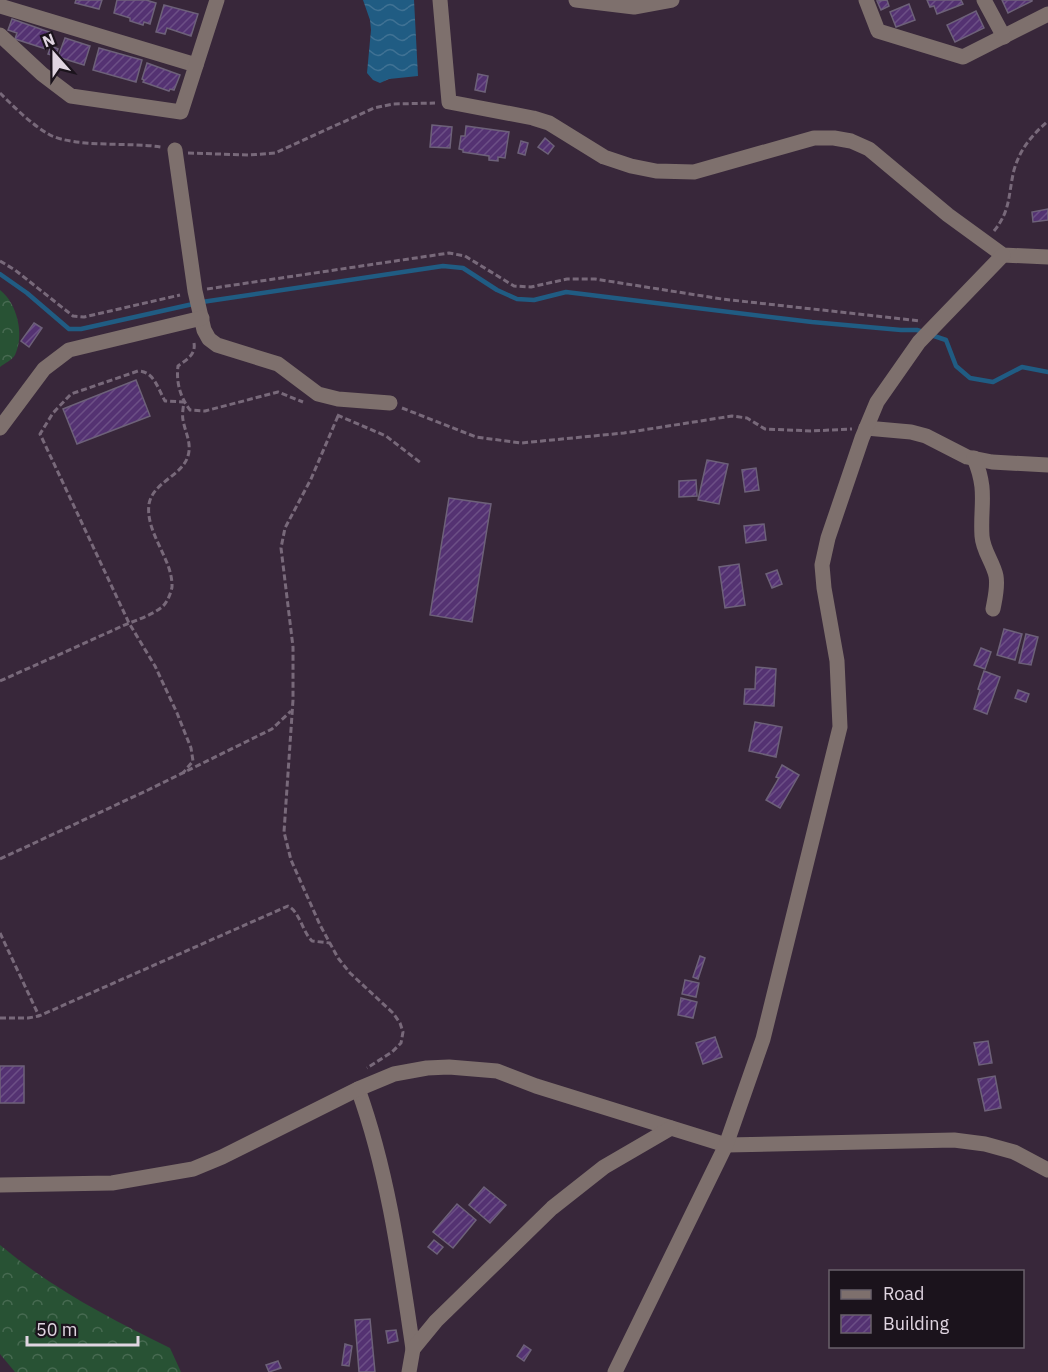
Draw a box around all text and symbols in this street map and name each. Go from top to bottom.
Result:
north arrow [24,24,84,84]
text: N [40,29,58,51]
legend [829,1270,1024,1348]
text: Road [883,1282,924,1305]
scale bar [27,1309,138,1347]
text: Building [883,1312,950,1335]
text: 50 m [36,1318,78,1341]

